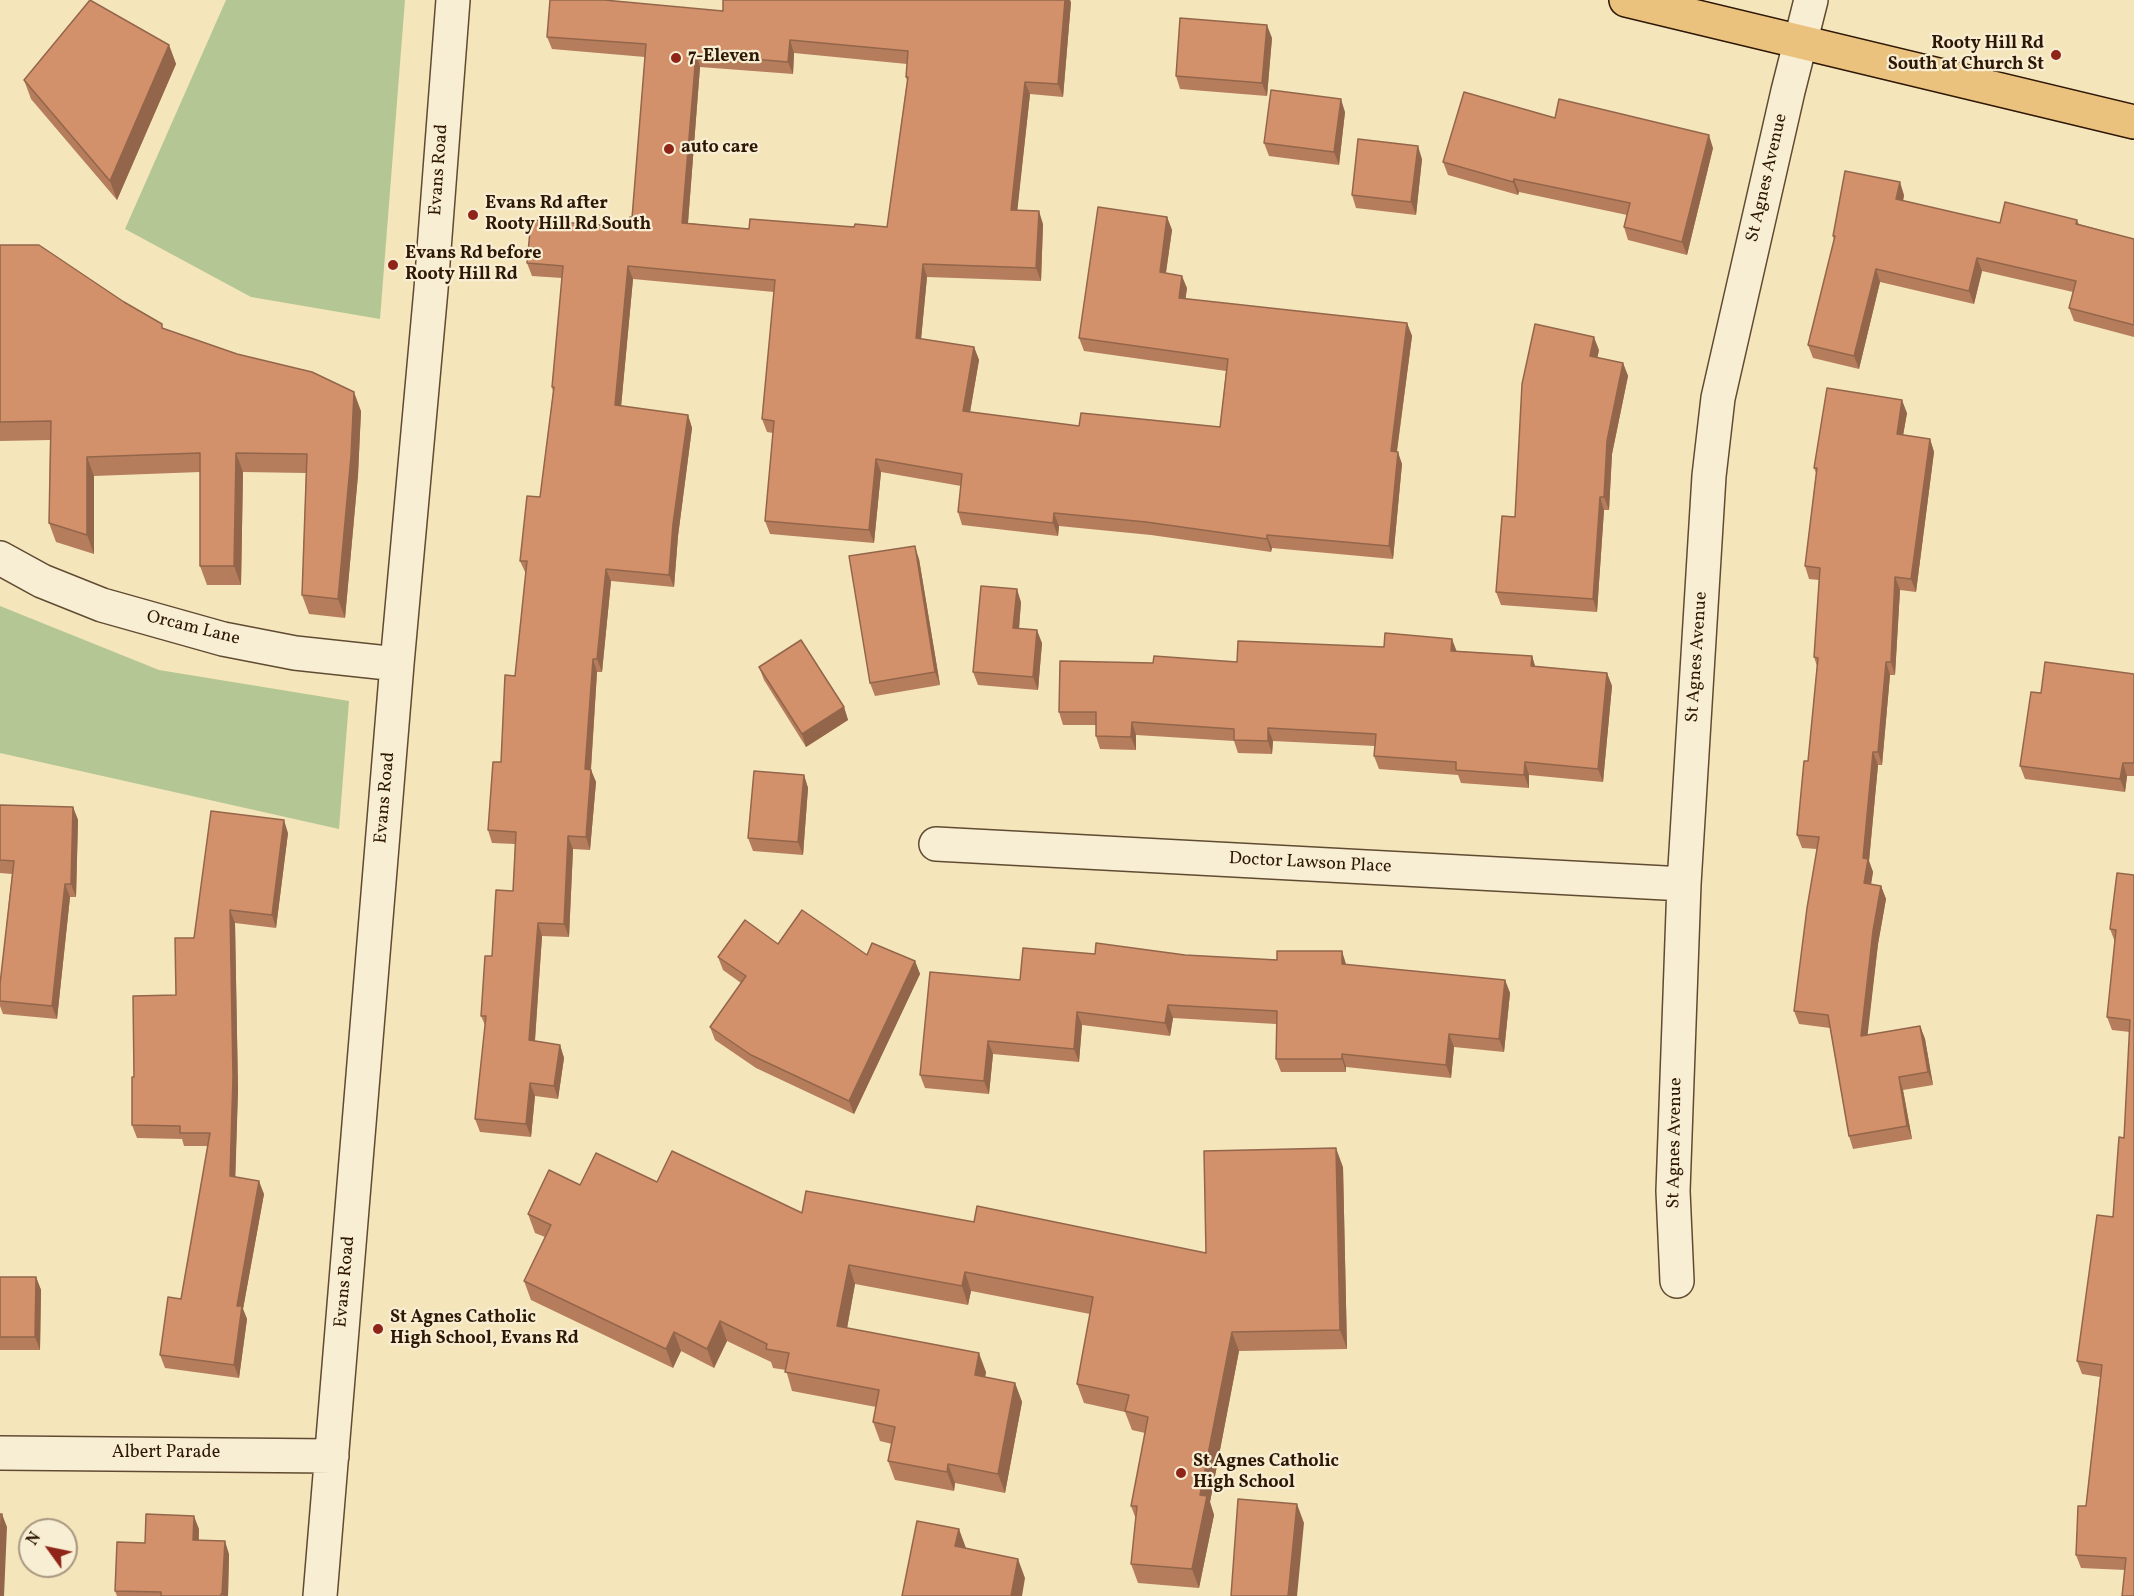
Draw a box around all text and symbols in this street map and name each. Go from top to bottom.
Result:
place label: Rooty Hill Rd South at Church St [1888,34,2044,76]
place label: 7-Eleven [688,47,760,69]
marker: Rooty Hill Rd South at Church St [2049,48,2063,62]
marker: 7-Eleven [669,51,683,65]
street label: St Agnes Avenue [1743,112,1793,244]
street label: Evans Road [426,123,454,217]
place label: auto care [681,138,758,160]
marker: auto care [662,142,676,156]
place label: Evans Rd after Rooty Hill Rd South [485,194,651,236]
marker: Evans Rd after Rooty Hill Rd South [466,208,480,222]
place label: Evans Rd before Rooty Hill Rd [405,244,542,286]
marker: Evans Rd before Rooty Hill Rd [386,258,400,272]
street label: St Agnes Avenue [1683,591,1713,723]
street label: Orcam Lane [144,607,242,651]
street label: Evans Road [371,751,401,845]
street label: Doctor Lawson Place [1228,849,1392,879]
street label: St Agnes Avenue [1664,1077,1688,1209]
street label: Evans Road [331,1235,361,1329]
place label: St Agnes Catholic High School, Evans Rd [390,1308,579,1350]
marker: St Agnes Catholic High School, Evans Rd [371,1322,385,1336]
street label: Albert Parade [112,1443,220,1465]
place label: St Agnes Catholic High School [1193,1452,1339,1494]
marker: St Agnes Catholic High School [1174,1466,1188,1480]
north arrow [18,1518,78,1578]
text: N [22,1528,47,1550]

